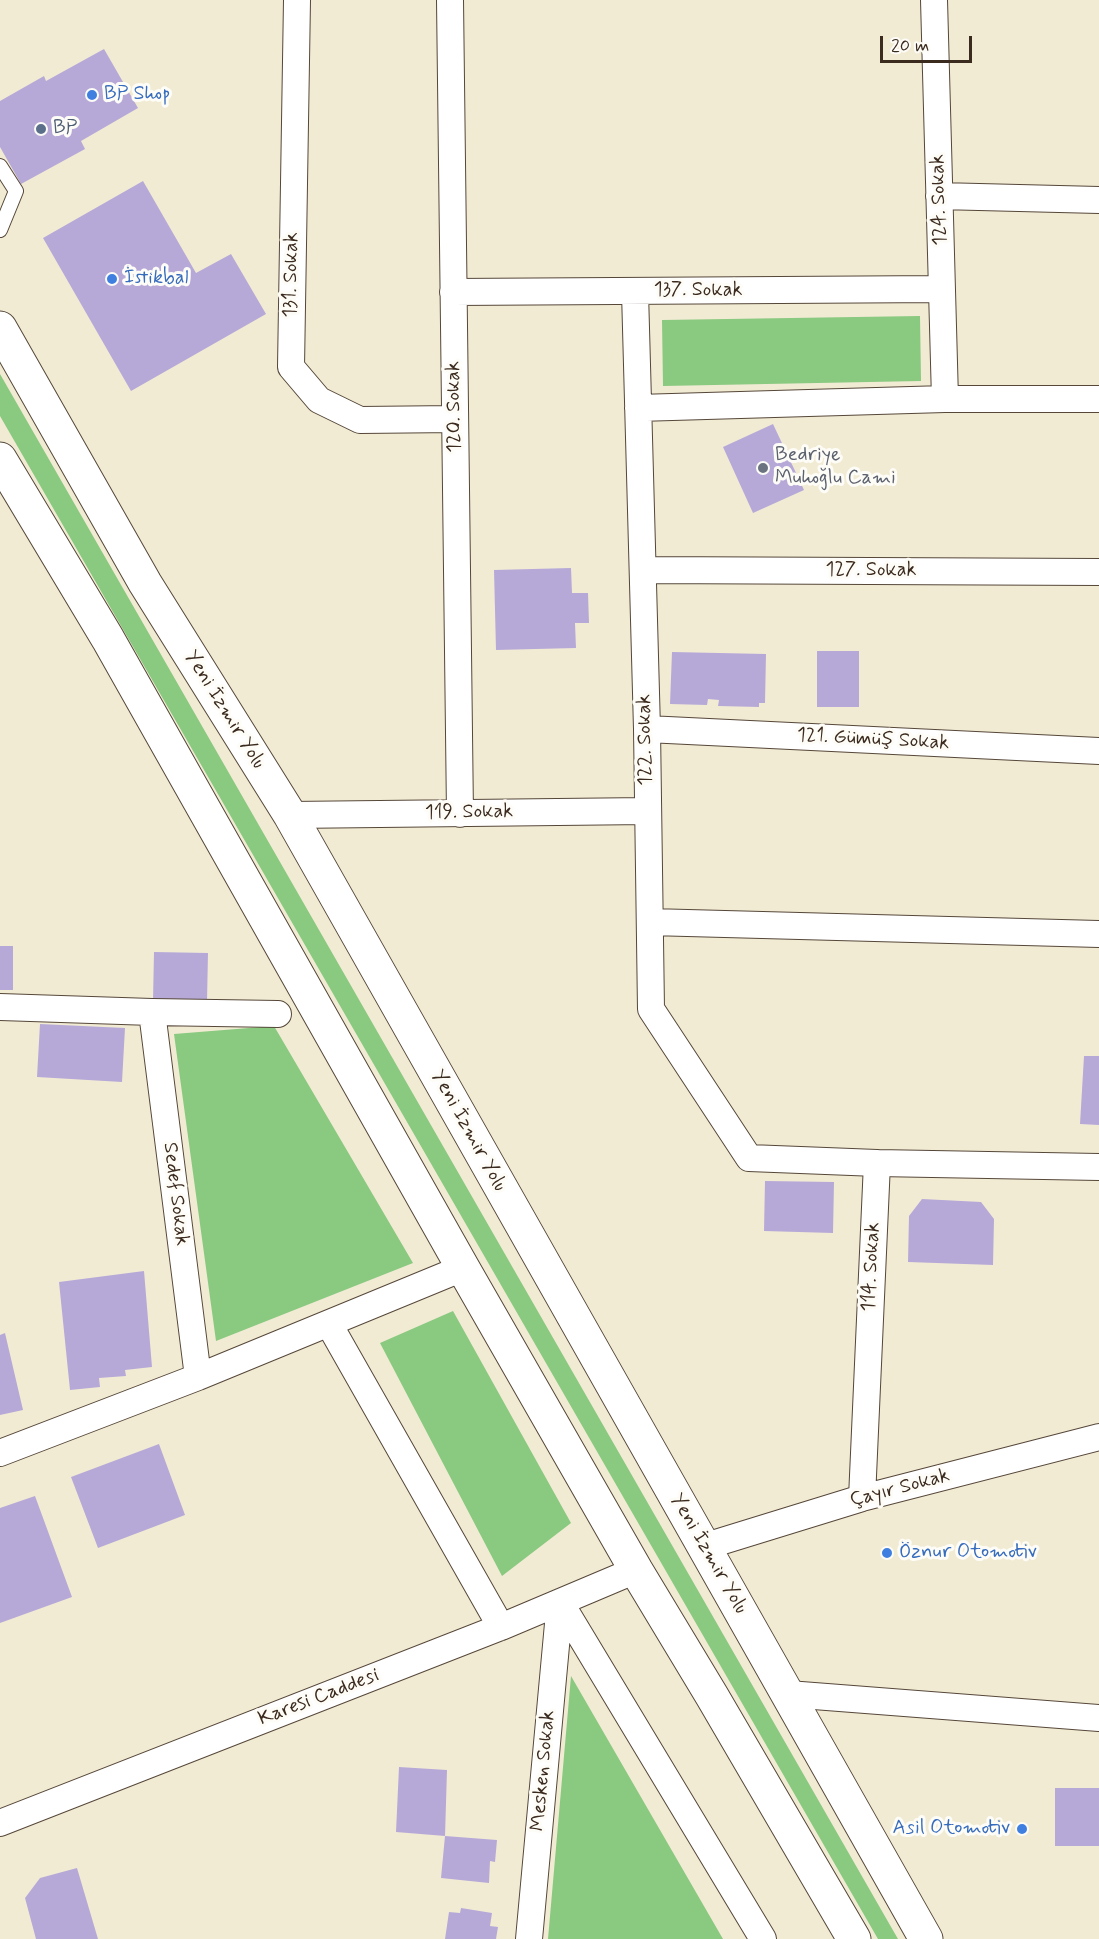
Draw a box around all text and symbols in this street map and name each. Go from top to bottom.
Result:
scale bar [883,24,974,62]
text: 20 m [891,34,929,58]
place label: BP Shop [104,83,170,107]
marker: BP Shop [85,88,99,102]
place label: BP [53,117,77,141]
marker: BP [34,122,48,136]
street label: 124. Sokak [926,154,954,246]
street label: 131. Sokak [279,232,305,318]
place label: İstikbal [124,267,189,291]
marker: İstikbal [105,272,119,286]
street label: 137. Sokak [654,279,742,303]
street label: 120. Sokak [442,361,468,453]
place label: Bedriye Muhoğlu Cami [775,444,896,491]
marker: Bedriye Muhoğlu Cami [756,461,770,475]
street label: 127. Sokak [826,559,916,583]
street label: Yeni İzmir Yolu [178,646,270,774]
street label: 122. Sokak [633,694,659,786]
street label: 121. Gümüş Sokak [796,724,950,756]
street label: 119. Sokak [425,800,513,826]
street label: Yeni İzmir Yolu [425,1066,511,1196]
street label: Sedef Sokak [157,1141,193,1247]
street label: 114. Sokak [858,1222,886,1312]
street label: Çayır Sokak [848,1464,952,1514]
street label: Yeni İzmir Yolu [664,1490,752,1618]
place label: Öznur Otomotiv [899,1541,1037,1565]
marker: Öznur Otomotiv [880,1546,894,1560]
street label: Karesi Caddesi [255,1664,383,1732]
street label: Mesken Sokak [527,1710,561,1832]
place label: Asil Otomotiv [893,1817,1010,1841]
marker: Asil Otomotiv [1015,1822,1029,1836]

